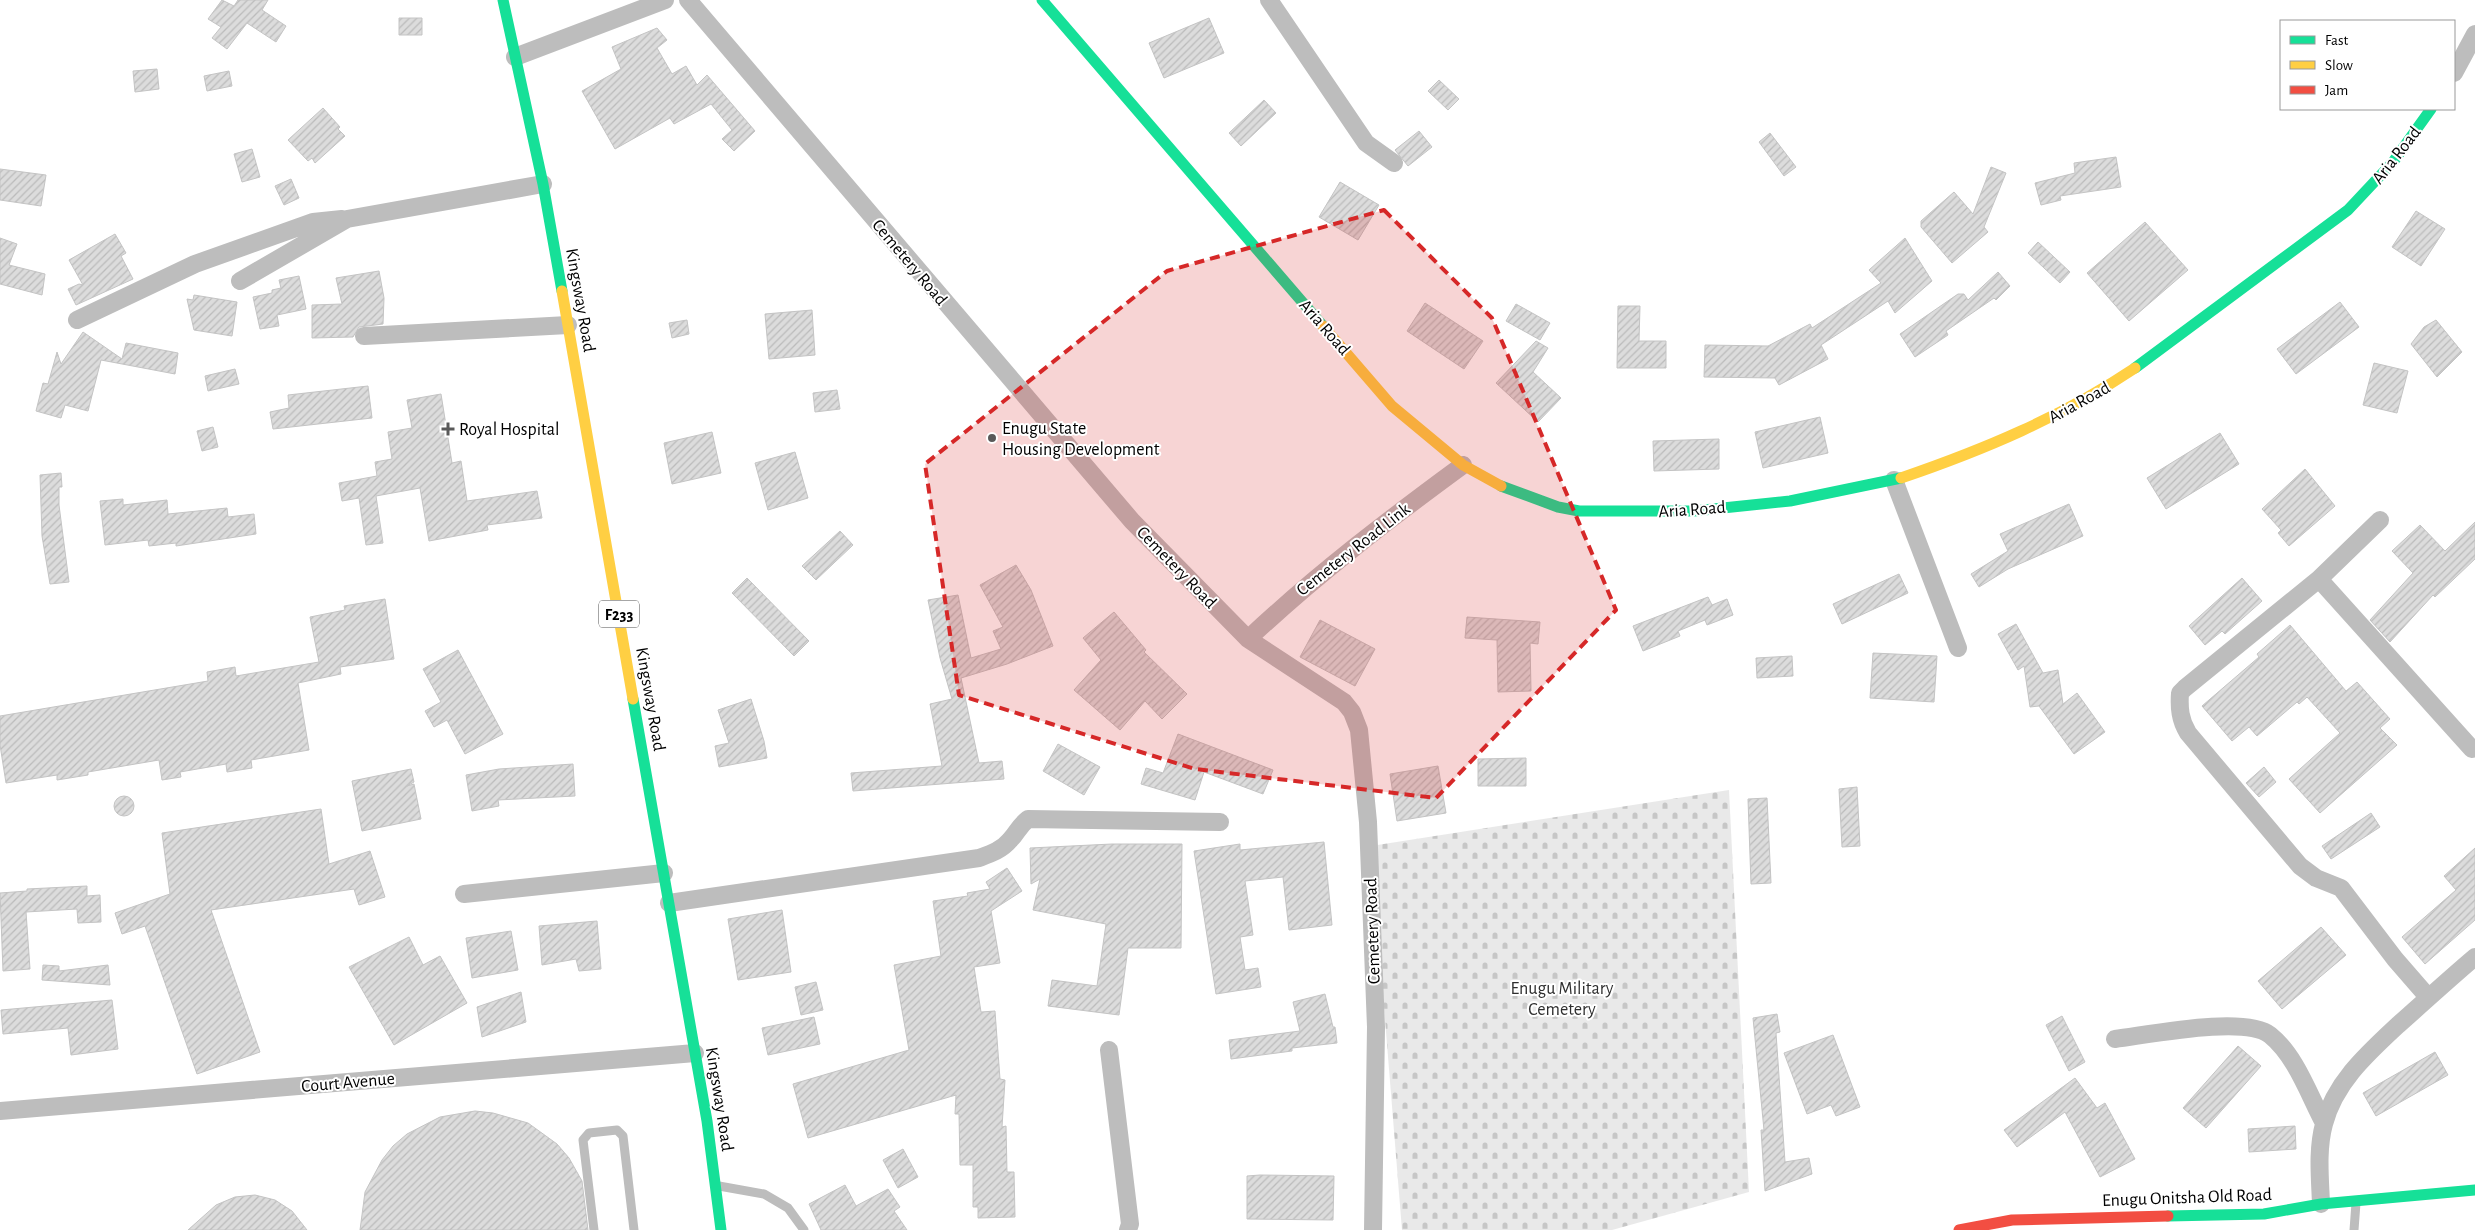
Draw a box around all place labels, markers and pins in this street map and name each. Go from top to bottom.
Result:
place label: Enugu State Housing Development [1002,420,1160,459]
place label: Royal Hospital [459,421,560,439]
marker: Royal Hospital [441,422,455,436]
marker: Enugu State Housing Development [986,432,998,444]

